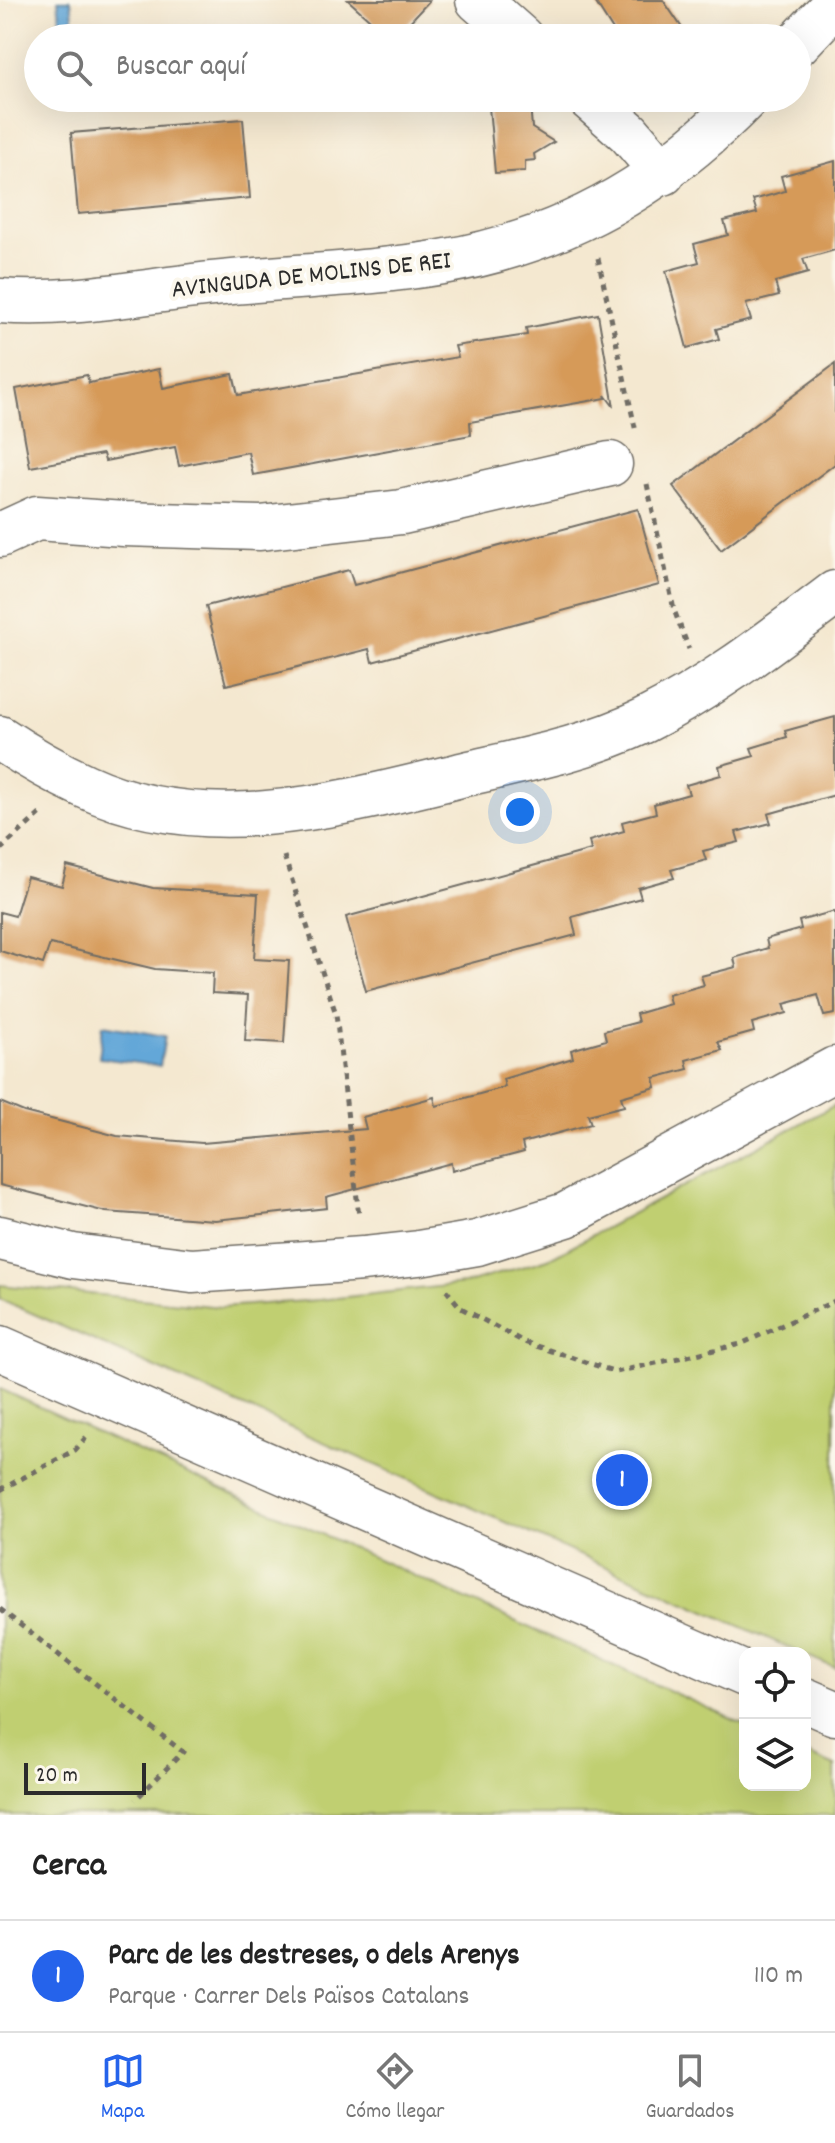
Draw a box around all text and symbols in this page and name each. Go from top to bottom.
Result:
search box [24,24,811,112]
icon: search [52,46,96,90]
text: Buscar aquí [116,47,246,90]
street label: AVINGUDA DE MOLINS DE REI [170,243,453,310]
your location [500,792,540,832]
pin: 1 [596,1450,648,1510]
map controls [739,1647,811,1791]
button: locate [739,1647,811,1719]
button: layers [739,1719,811,1791]
scale bar [24,1759,146,1795]
text: 20 m [36,1761,78,1792]
text: Cerca [32,1843,106,1892]
text: Parc de les destreses, o dels Arenys [108,1936,520,1979]
text: 1 [55,1958,61,1995]
text: 110 m [754,1958,803,1995]
text: Parque · Carrer Dels Països Catalans [108,1979,469,2016]
tab: Mapa [101,2049,145,2128]
tab: Cómo llegar [346,2049,444,2128]
tab: Guardados [645,2049,734,2128]

